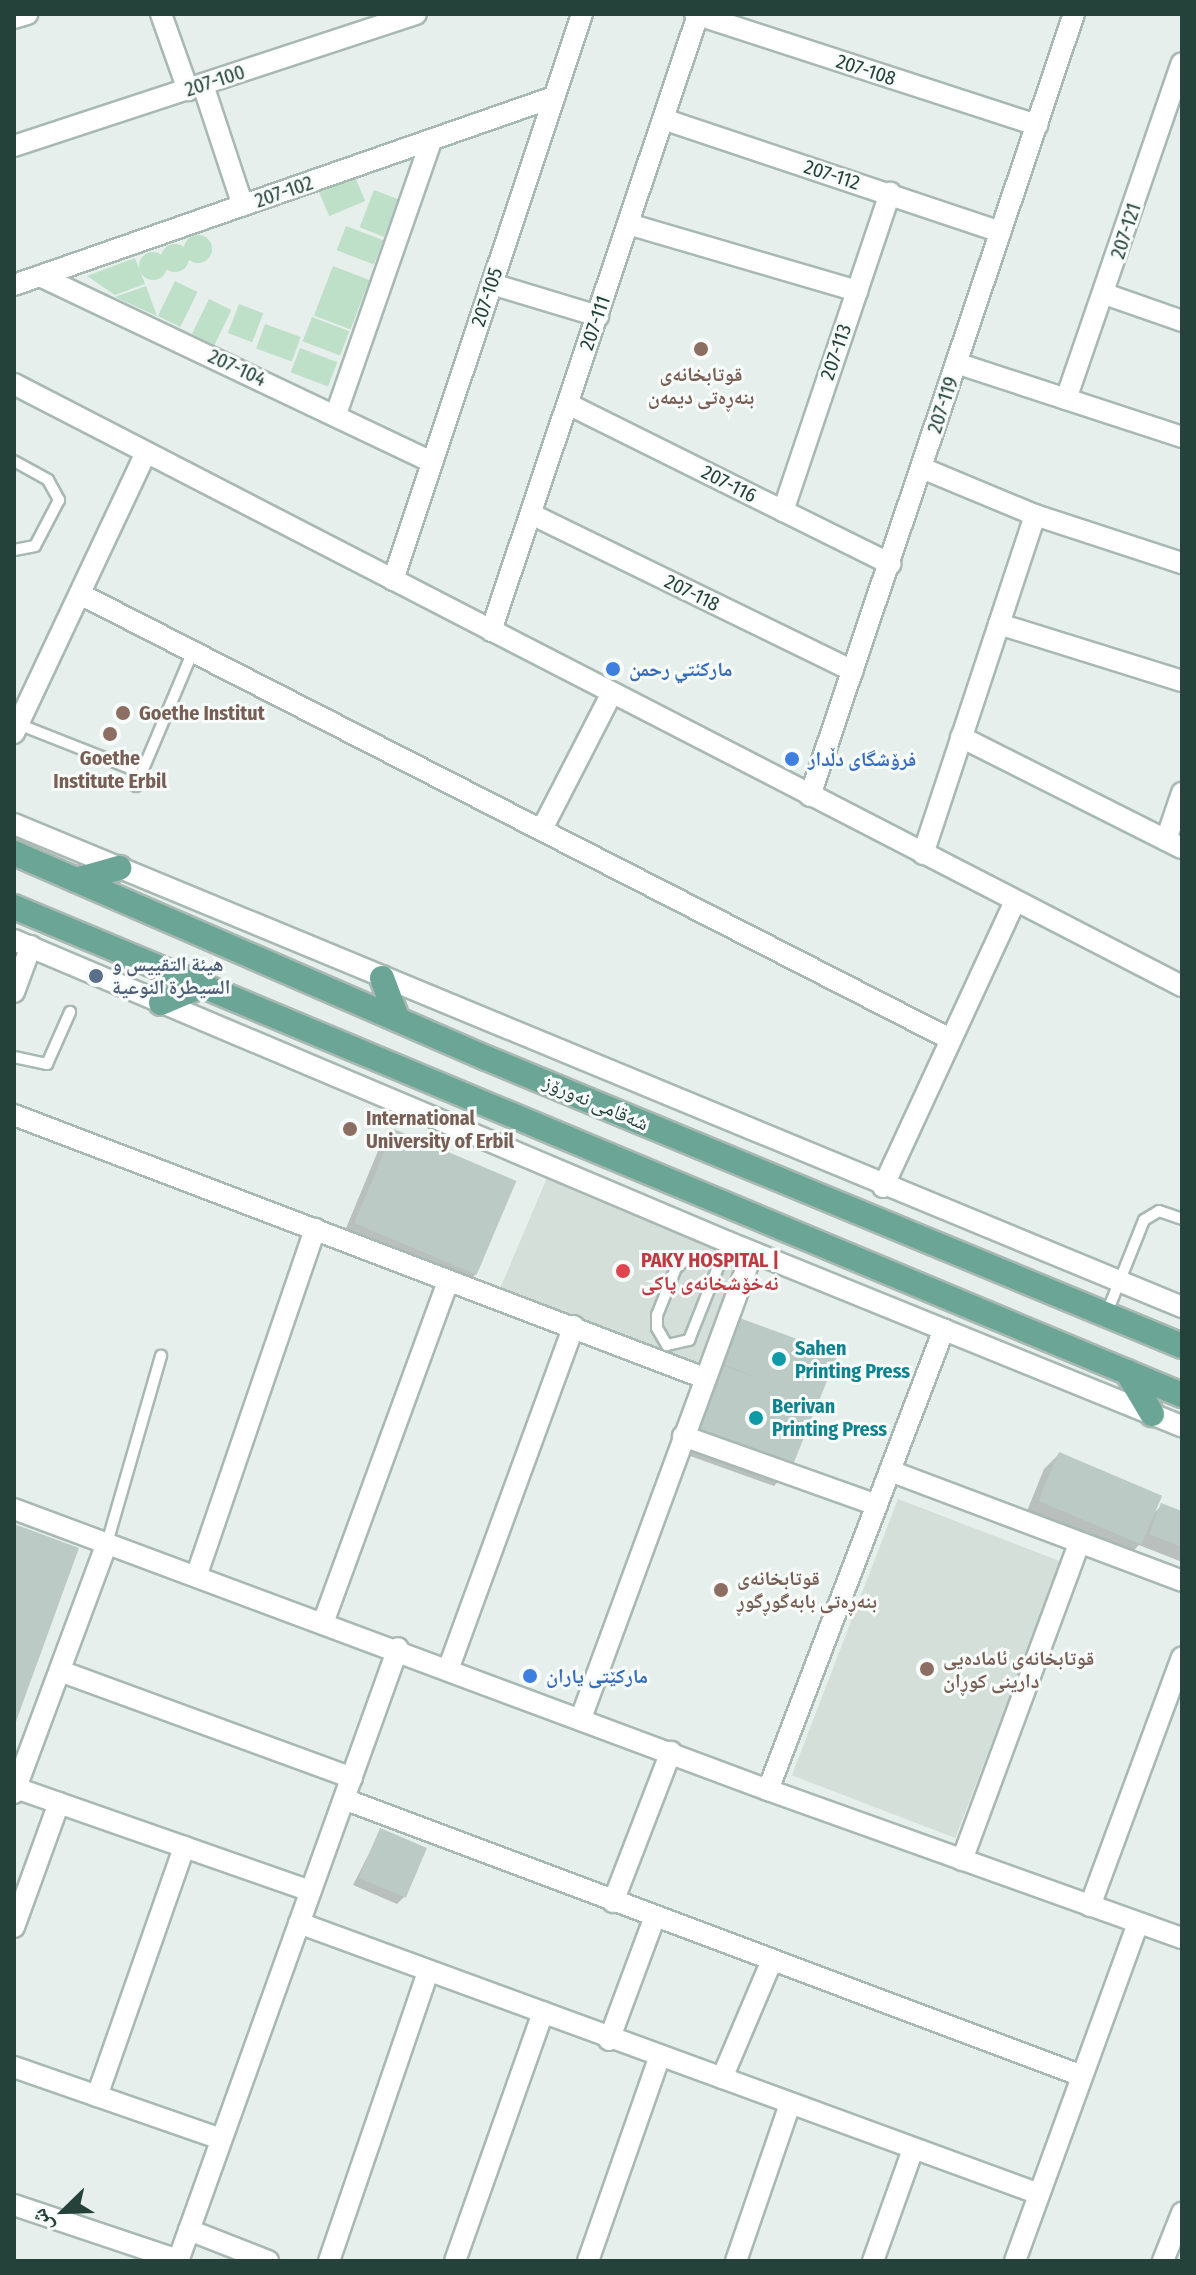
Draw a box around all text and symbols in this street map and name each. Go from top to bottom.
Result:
street label: 207-108 [833,49,899,91]
street label: 207-100 [182,60,248,102]
street label: 207-112 [801,155,863,195]
street label: 207-102 [252,171,316,213]
street label: 207-121 [1106,200,1146,262]
street label: 207-105 [466,265,508,329]
street label: 207-111 [575,293,615,353]
street label: 207-113 [815,321,857,383]
marker: قوتابخانەی بنەڕەتی دیمەن [692,340,710,358]
street label: 207-104 [204,344,270,392]
place label: قوتابخانەی بنەڕەتی دیمەن [648,362,754,409]
street label: 207-119 [923,374,963,436]
street label: 207-116 [698,460,760,508]
street label: 207-118 [661,569,723,617]
place label: ماركئتي رحمن [629,657,732,681]
marker: ماركئتي رحمن [604,660,622,678]
place label: Goethe Institut [139,701,265,725]
marker: Goethe Institut [114,704,132,722]
marker: Goethe Institute Erbil [101,725,119,743]
place label: Goethe Institute Erbil [53,746,167,793]
place label: فرۆشگای دڵدار [808,747,916,771]
marker: فرۆشگای دڵدار [783,750,801,768]
place label: هيئة التقييس و السيطرة النوعية [112,952,230,999]
marker: هيئة التقييس و السيطرة النوعية [87,967,105,985]
street label: شەقامی نەورۆز [540,1070,652,1136]
place label: International University of Erbil [366,1106,514,1153]
marker: International University of Erbil [341,1120,359,1138]
place label: PAKY HOSPITAL | نەخۆشخانەی پاکی [641,1248,779,1295]
marker: PAKY HOSPITAL | نەخۆشخانەی پاکی [612,1260,634,1282]
place label: Sahen Printing Press [795,1336,910,1383]
marker: Sahen Printing Press [770,1350,788,1368]
place label: Berivan Printing Press [772,1394,887,1441]
marker: Berivan Printing Press [747,1409,765,1427]
place label: قوتابخانەی بنەڕەتی بابەگوڕگوڕ [737,1566,877,1613]
marker: قوتابخانەی بنەڕەتی بابەگوڕگوڕ [712,1581,730,1599]
place label: قوتابخانەی ئامادەیی دارینی کوڕان [943,1646,1094,1693]
marker: قوتابخانەی ئامادەیی دارینی کوڕان [918,1660,936,1678]
place label: مارکێتی یاران [546,1664,648,1688]
marker: مارکێتی یاران [521,1667,539,1685]
north arrow [24,2171,104,2251]
text: ش [24,2205,58,2237]

